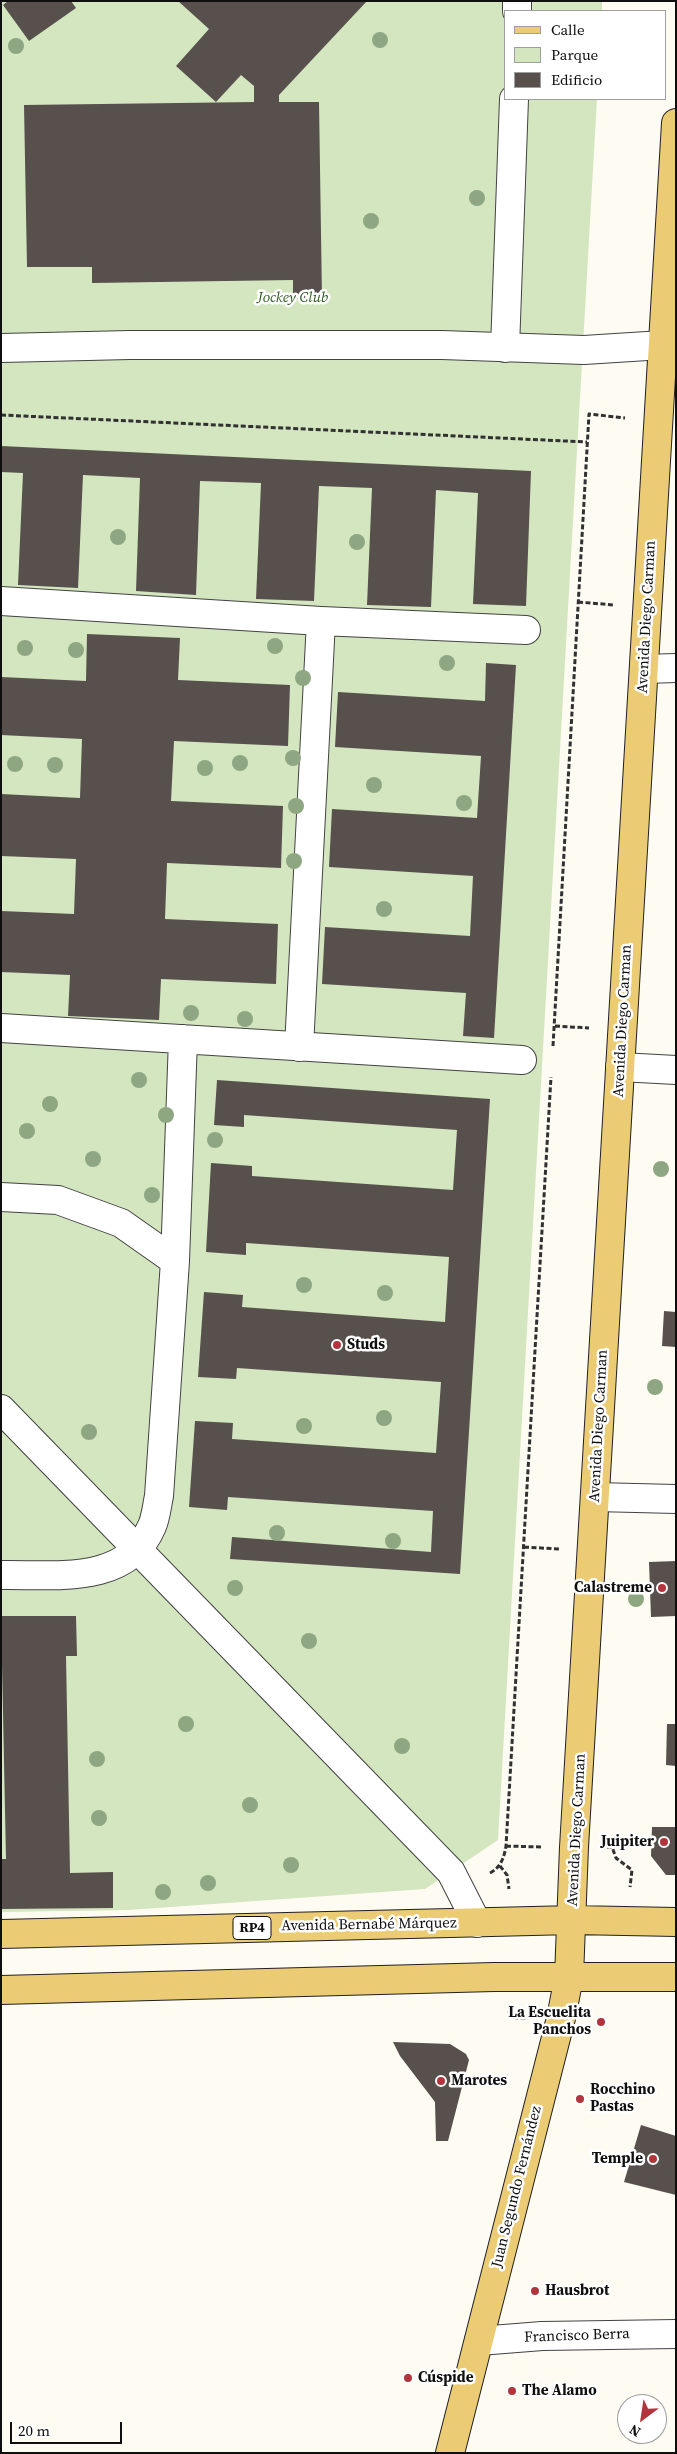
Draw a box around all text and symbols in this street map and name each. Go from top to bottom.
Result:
legend [504,10,667,100]
text: Calle [551,19,585,40]
text: Parque [551,44,598,65]
text: Edificio [551,69,602,90]
park label: Jockey Club [258,289,328,307]
street label: Avenida Diego Carman [634,540,660,694]
street label: Avenida Diego Carman [610,944,636,1098]
place label: Studs [347,1336,385,1354]
marker: Studs [331,1339,343,1351]
street label: Avenida Diego Carman [586,1349,612,1503]
place label: Calastreme [574,1579,652,1597]
marker: Calastreme [656,1582,668,1594]
street label: Avenida Diego Carman [564,1753,590,1907]
place label: Juipiter [601,1833,654,1851]
marker: Juipiter [658,1836,670,1848]
street label: Avenida Bernabé Márquez [281,1914,457,1936]
road number: RP4 [233,1916,271,1940]
place label: La Escuelita Panchos [508,2004,591,2039]
marker: La Escuelita Panchos [595,2016,607,2028]
place label: Marotes [451,2072,507,2090]
marker: Marotes [435,2075,447,2087]
place label: Rocchino Pastas [590,2081,655,2116]
marker: Rocchino Pastas [574,2093,586,2105]
street label: Juan Segundo Fernández [488,2104,546,2270]
place label: Temple [592,2150,643,2168]
marker: Temple [647,2153,659,2165]
place label: Hausbrot [545,2282,609,2300]
marker: Hausbrot [529,2285,541,2297]
street label: Francisco Berra [524,2325,630,2347]
place label: Cúspide [418,2369,474,2387]
marker: Cúspide [402,2372,414,2384]
place label: The Alamo [522,2382,597,2400]
marker: The Alamo [506,2385,518,2397]
north arrow [617,2394,667,2444]
scale bar [12,2412,125,2444]
text: 20 m [18,2420,50,2441]
text: N [625,2420,644,2442]

